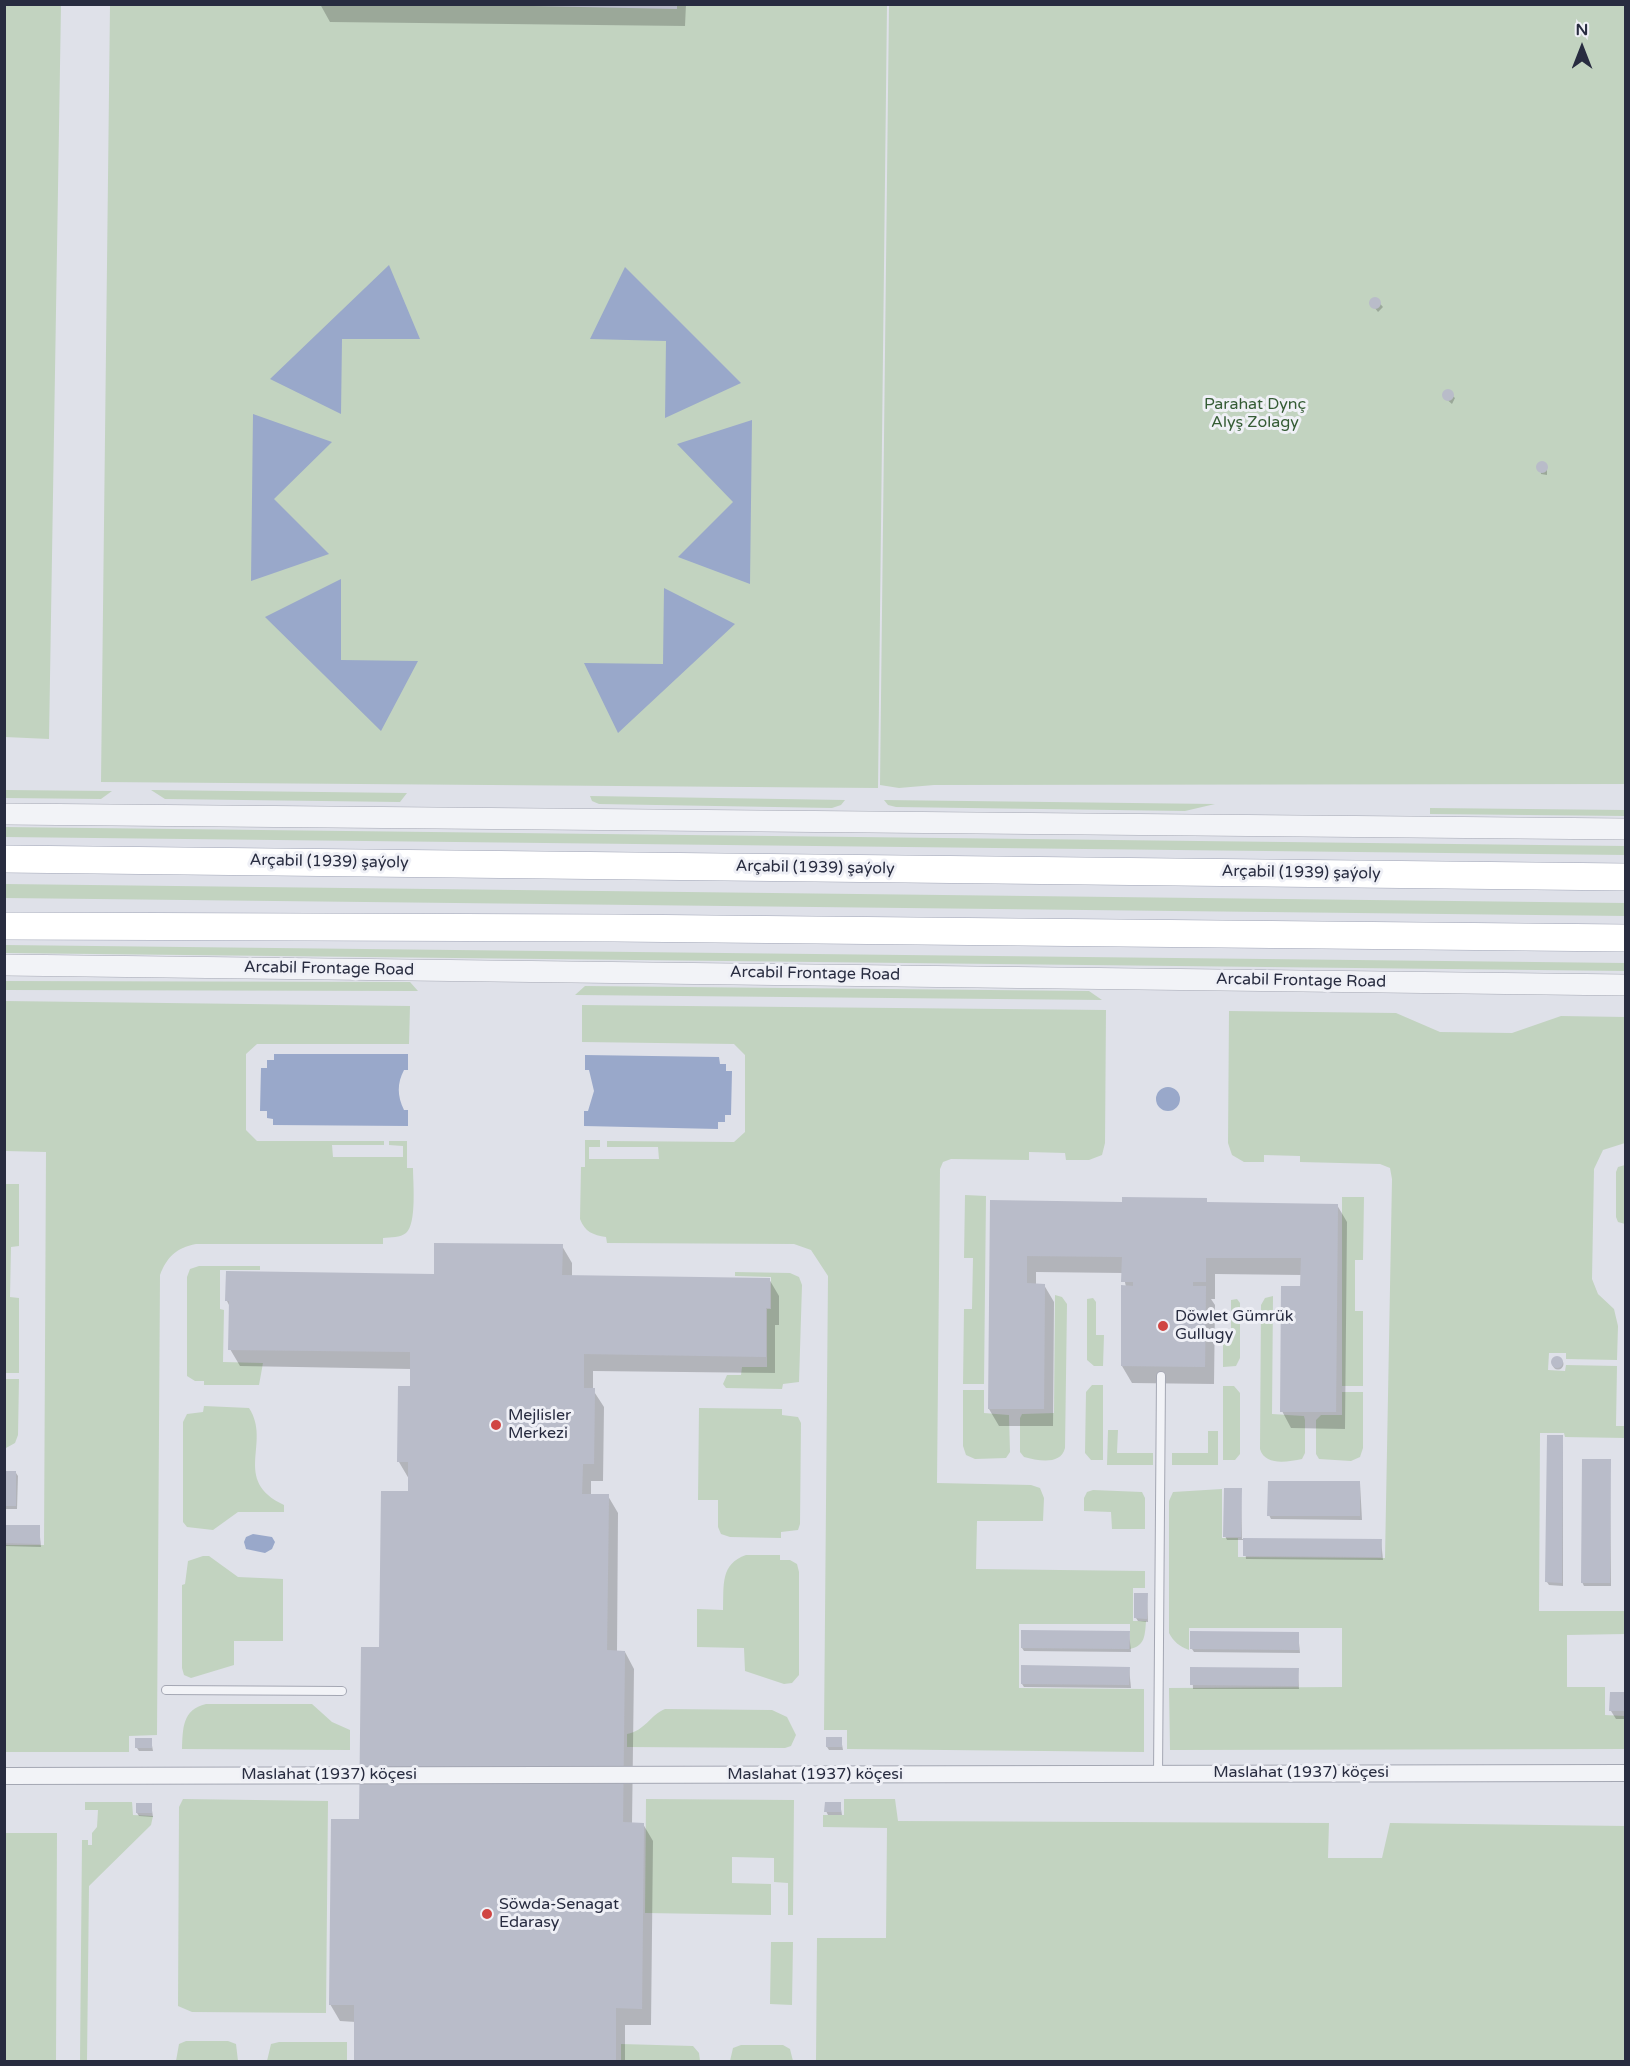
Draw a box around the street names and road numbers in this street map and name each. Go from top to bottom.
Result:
street label: Arçabil (1939) şaýoly [249,851,409,873]
street label: Arçabil (1939) şaýoly [735,857,895,879]
street label: Arçabil (1939) şaýoly [1221,862,1381,884]
street label: Arcabil Frontage Road [244,958,414,980]
street label: Arcabil Frontage Road [730,963,900,985]
street label: Arcabil Frontage Road [1216,970,1386,992]
street label: Maslahat (1937) köçesi [1213,1763,1389,1783]
street label: Maslahat (1937) köçesi [241,1765,417,1785]
street label: Maslahat (1937) köçesi [727,1765,903,1785]

